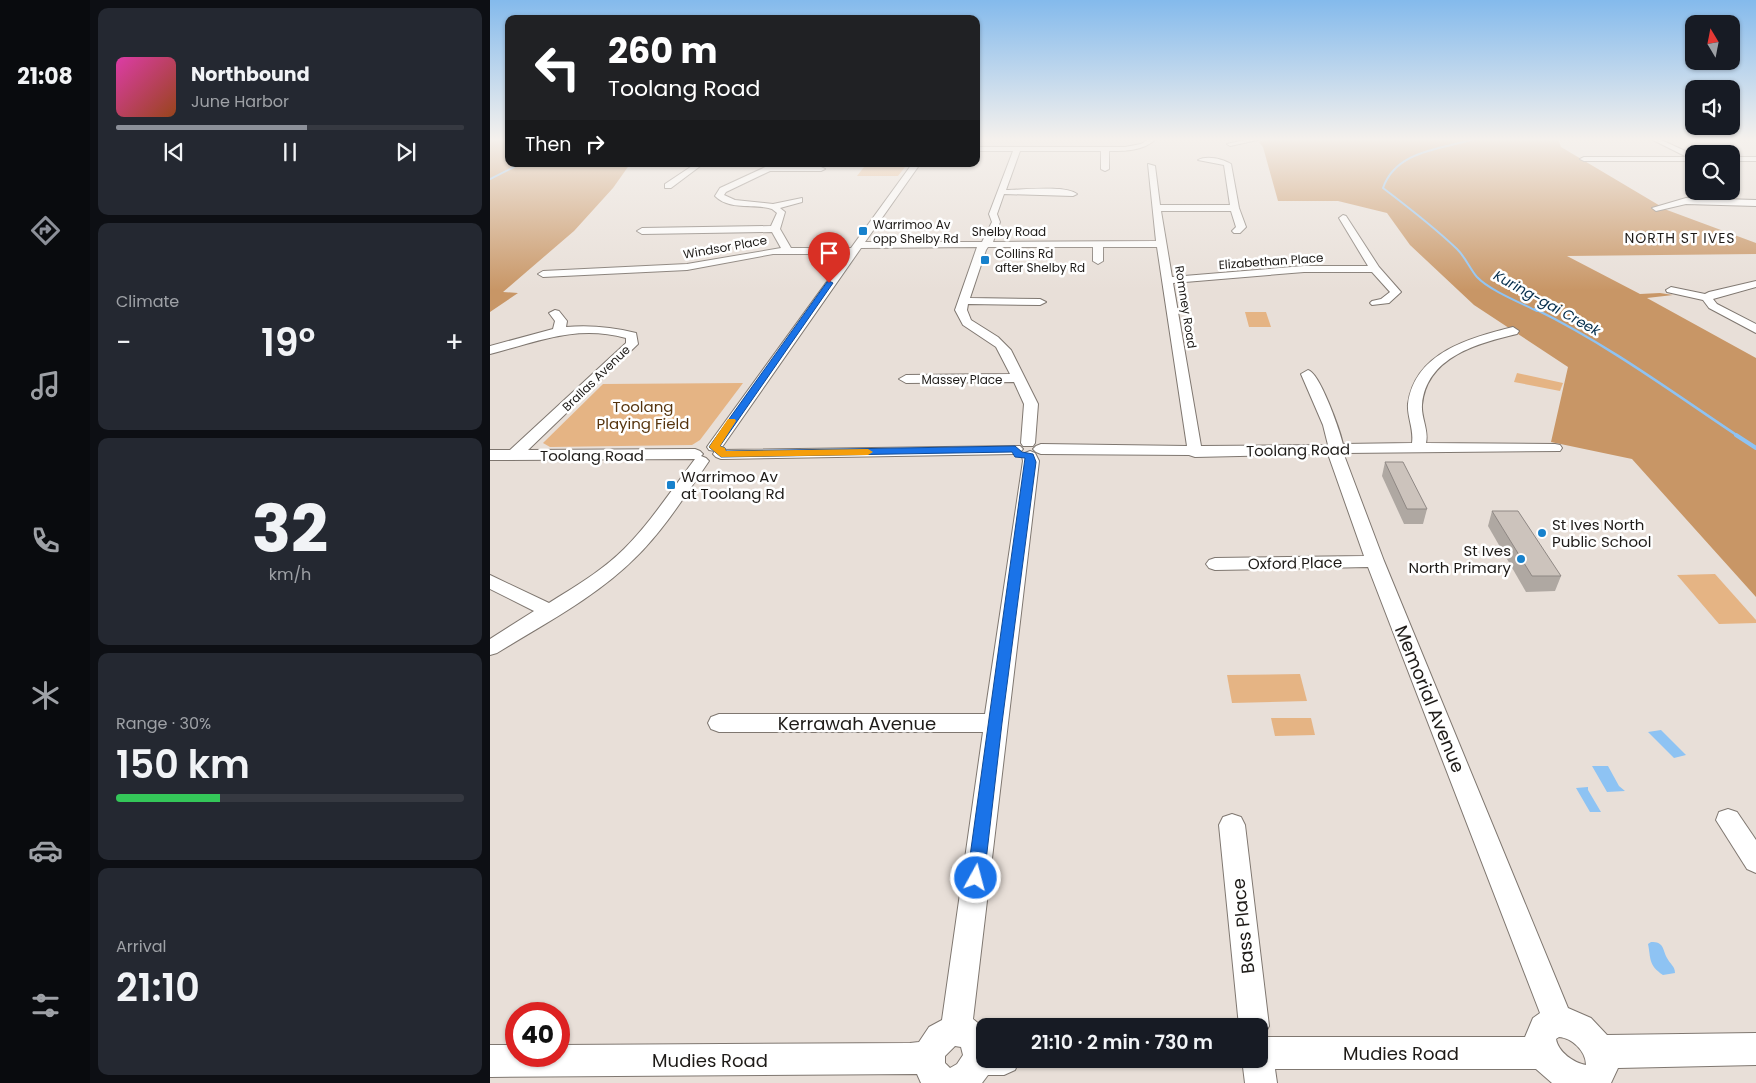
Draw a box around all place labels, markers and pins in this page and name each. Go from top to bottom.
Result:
place label: Warrimoo Av opp Shelby Rd [873,216,959,247]
marker: Warrimoo Av opp Shelby Rd [857,225,869,237]
pin [808,232,850,283]
place label: Collins Rd after Shelby Rd [995,245,1085,276]
marker: Collins Rd after Shelby Rd [979,254,991,266]
place label: Warrimoo Av at Toolang Rd [681,466,785,504]
marker: Warrimoo Av at Toolang Rd [665,479,677,491]
place label: St Ives North Public School [1552,514,1651,552]
marker: St Ives North Public School [1536,527,1548,539]
place label: St Ives North Primary [1409,540,1512,578]
marker: St Ives North Primary [1515,553,1527,565]

